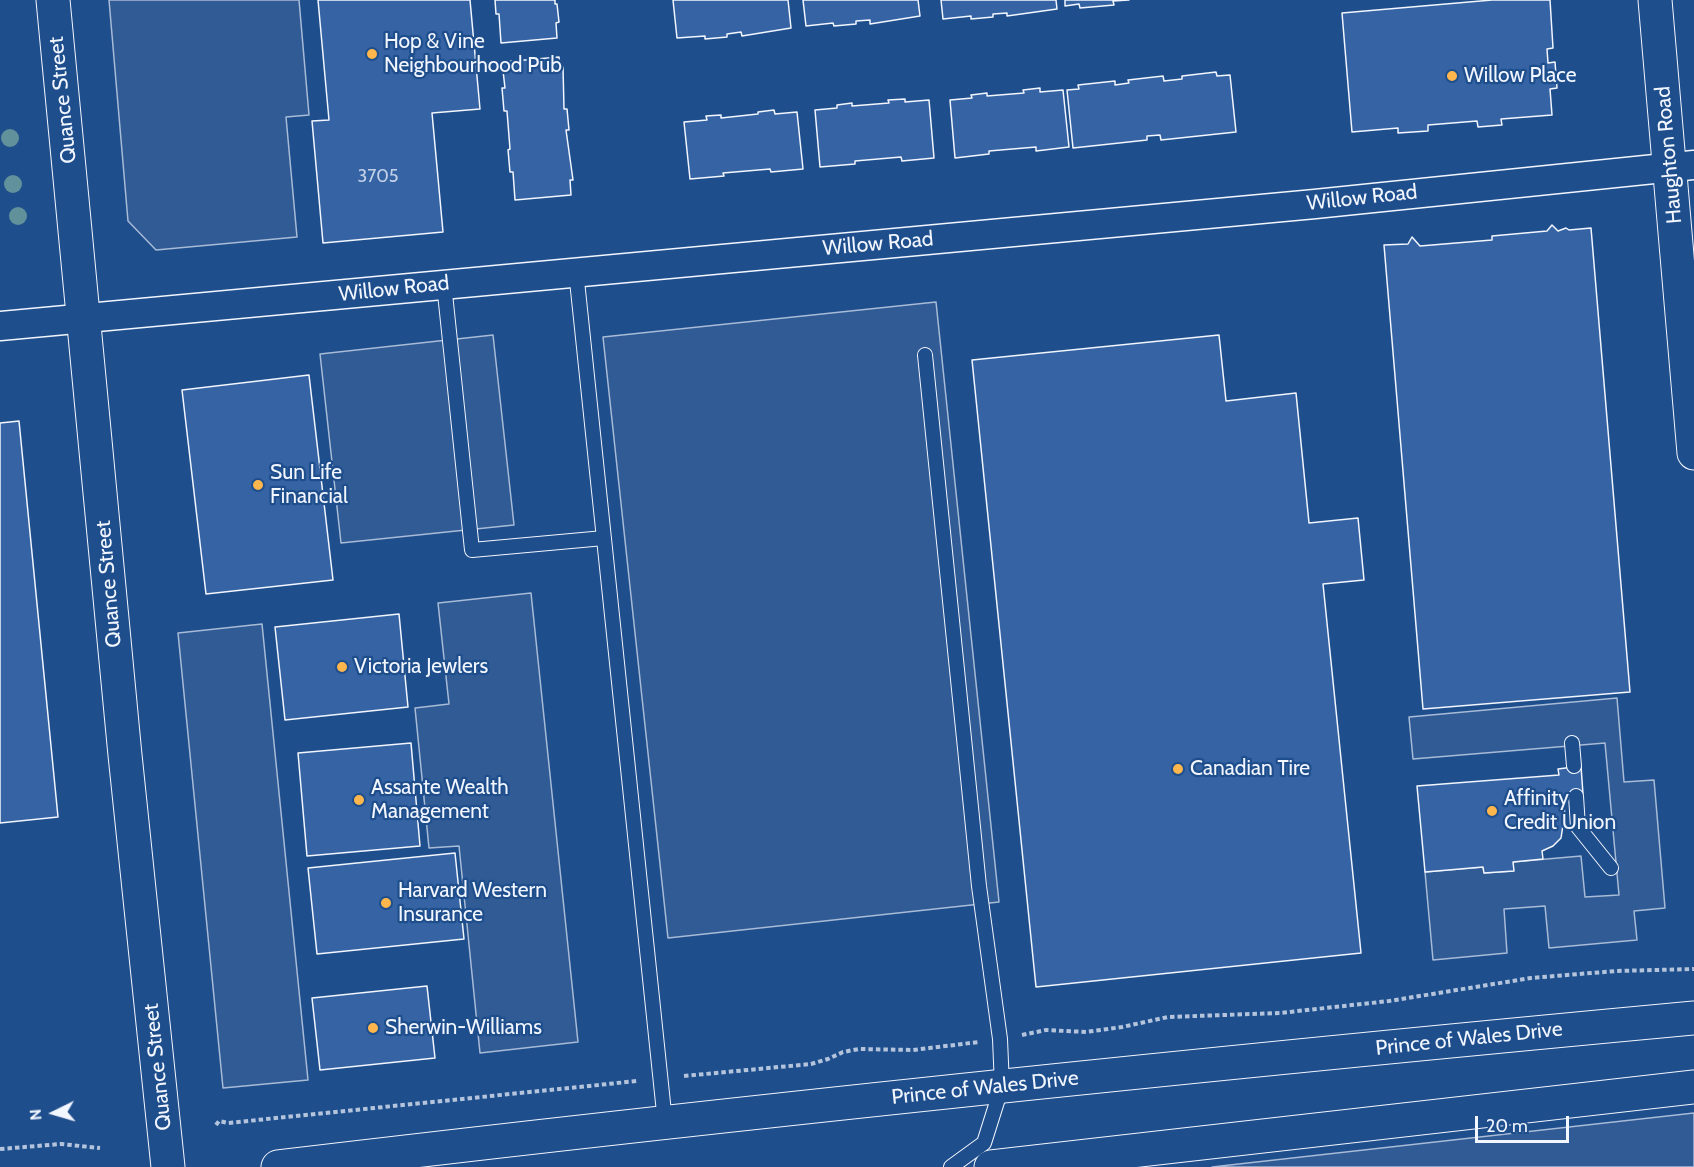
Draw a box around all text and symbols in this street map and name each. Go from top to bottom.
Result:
place label: Hop & Vine Neighbourhood Pub [384,29,562,79]
street label: Quance Street [44,35,82,165]
marker: Hop & Vine Neighbourhood Pub [365,47,379,61]
place label: Willow Place [1464,63,1576,89]
marker: Willow Place [1445,69,1459,83]
street label: Haughton Road [1650,85,1688,225]
house number: 3705 [358,166,398,188]
street label: Willow Road [1306,180,1418,216]
street label: Willow Road [822,227,934,261]
street label: Willow Road [338,271,450,307]
place label: Sun Life Financial [270,460,348,510]
marker: Sun Life Financial [251,478,265,492]
street label: Quance Street [91,519,127,649]
place label: Victoria Jewlers [354,654,488,680]
marker: Victoria Jewlers [335,660,349,674]
place label: Canadian Tire [1190,756,1310,782]
marker: Canadian Tire [1171,762,1185,776]
place label: Assante Wealth Management [371,775,509,825]
place label: Affinity Credit Union [1504,786,1616,836]
marker: Assante Wealth Management [352,793,366,807]
marker: Affinity Credit Union [1485,804,1499,818]
place label: Harvard Western Insurance [398,878,547,928]
marker: Harvard Western Insurance [379,896,393,910]
street label: Quance Street [139,1002,177,1132]
place label: Sherwin-Williams [385,1015,542,1041]
street label: Prince of Wales Drive [1374,1017,1564,1061]
marker: Sherwin-Williams [366,1021,380,1035]
street label: Prince of Wales Drive [890,1066,1080,1110]
north arrow [24,1083,84,1143]
scale bar [1478,1104,1572,1142]
text: N [26,1108,46,1121]
text: 20 m [1486,1115,1528,1137]

